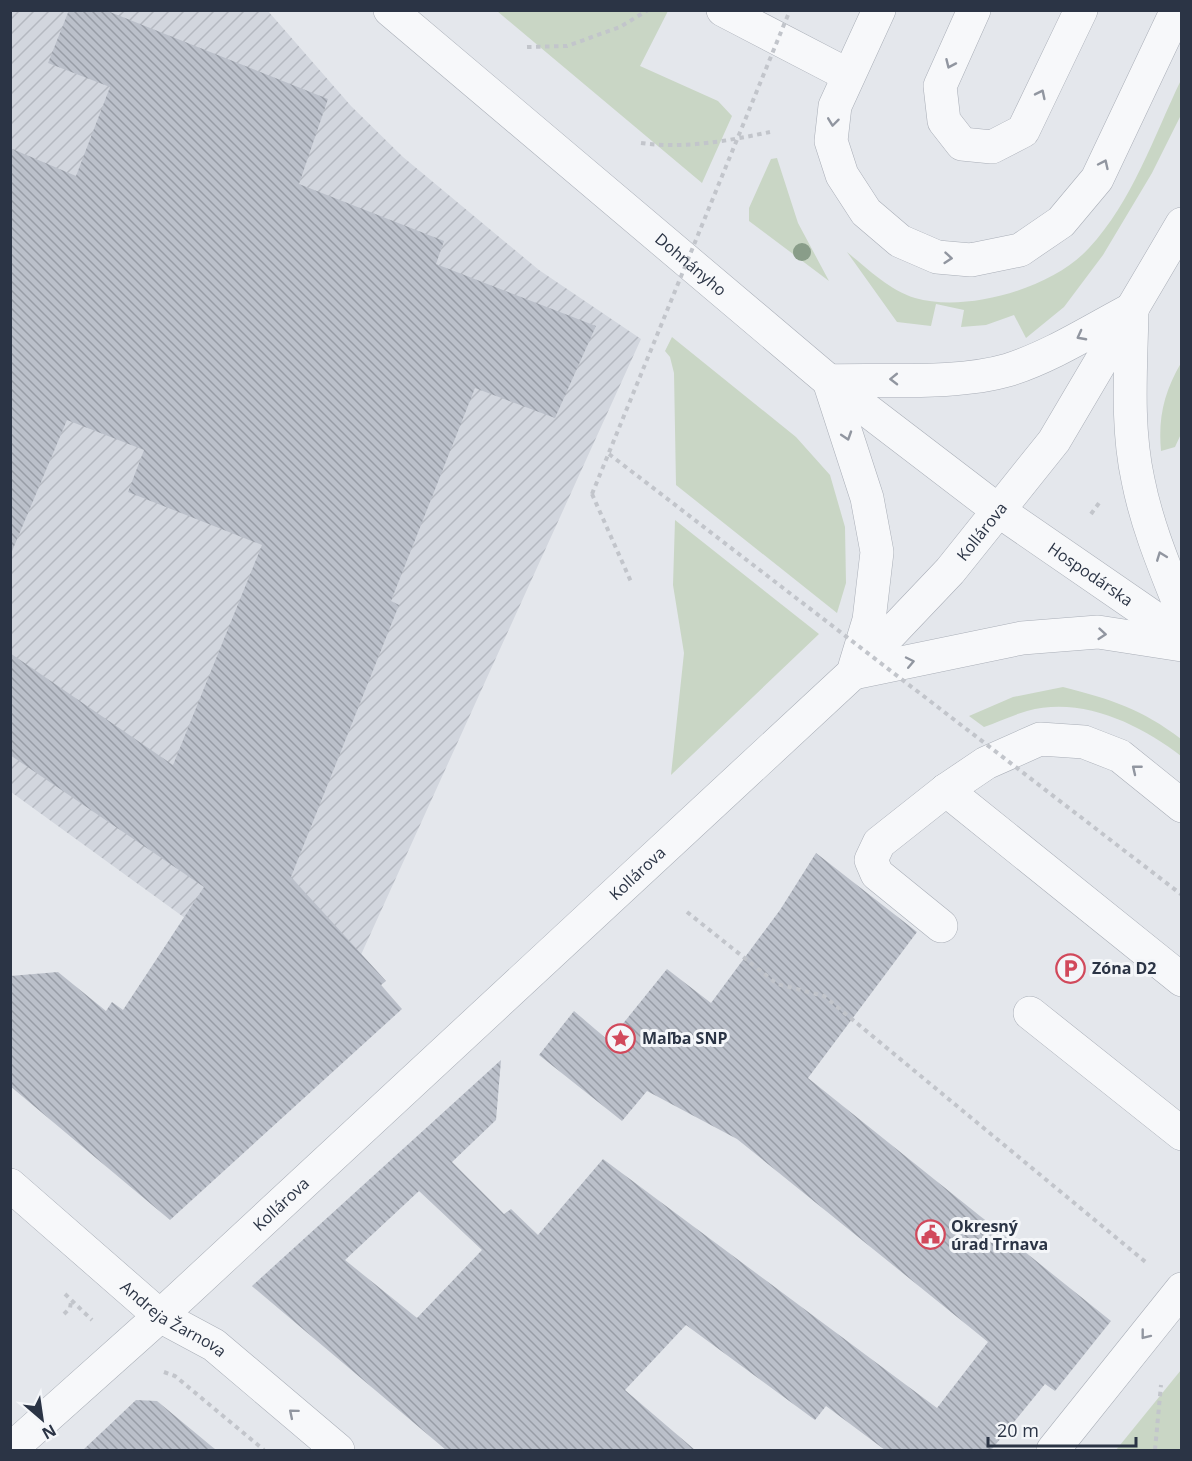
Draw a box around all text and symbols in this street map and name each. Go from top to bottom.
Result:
one-way arrow [945,57,957,68]
one-way arrow [1033,89,1045,100]
one-way arrow [828,118,840,127]
one-way arrow [1097,160,1109,171]
street label: Dohnányho [651,228,731,301]
one-way arrow [944,251,953,264]
one-way arrow [1076,329,1087,340]
one-way arrow [889,373,898,385]
one-way arrow [840,430,852,441]
street label: Kollárova [951,497,1012,565]
street label: Hospodárska [1044,537,1137,611]
one-way arrow [1155,551,1168,562]
one-way arrow [1098,627,1107,640]
one-way arrow [905,656,915,669]
one-way arrow [1132,765,1143,776]
street label: Kollárova [604,842,670,905]
parking icon: Zóna D2 [1055,952,1087,984]
place label: Zóna D2 [1092,957,1157,979]
place icon: Maľba SNP [605,1022,637,1054]
place label: Maľba SNP [642,1027,727,1049]
street label: Kollárova [248,1172,314,1236]
place label: Okresný úrad Trnava [951,1215,1048,1255]
public building icon: Okresný úrad Trnava [914,1219,946,1251]
street label: Andreja Žarnova [116,1276,231,1362]
one-way arrow [1142,1328,1153,1339]
north arrow [12,1389,72,1449]
one-way arrow [289,1409,300,1420]
scale bar [988,1410,1136,1448]
text: 20 m [997,1418,1039,1442]
text: N [38,1419,60,1445]

